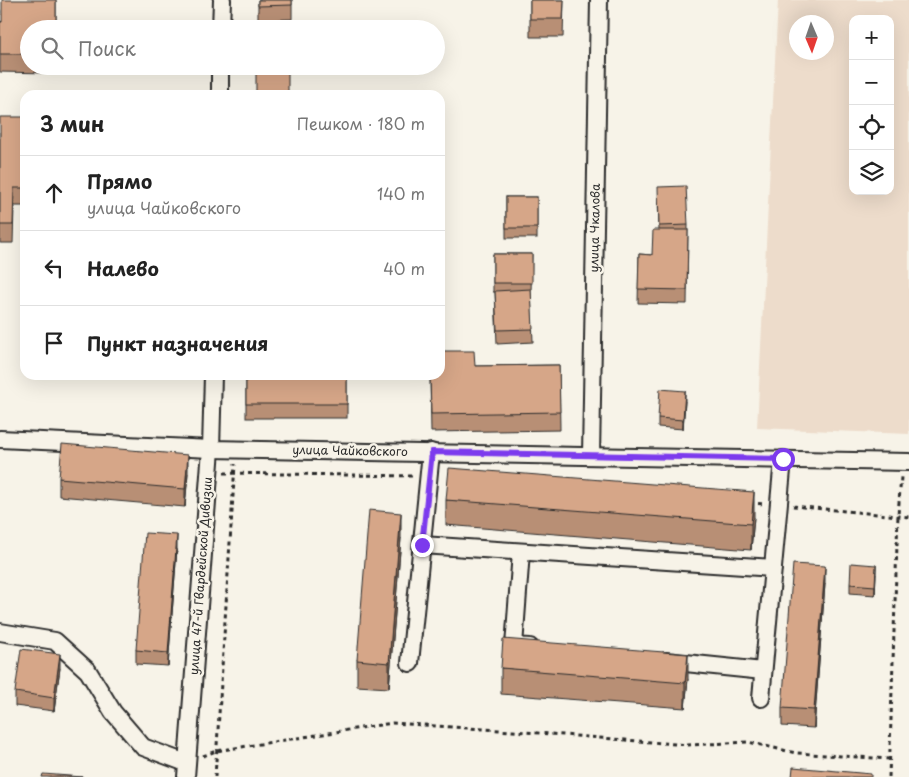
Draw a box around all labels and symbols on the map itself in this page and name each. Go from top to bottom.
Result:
north arrow [789,15,834,60]
street label: улица Чкалова [584,183,604,273]
street label: улица Чайковского [292,440,408,460]
route start [772,448,795,471]
street label: улица 47-й Гвардейской Дивизии [184,476,216,675]
route end [411,534,434,557]

